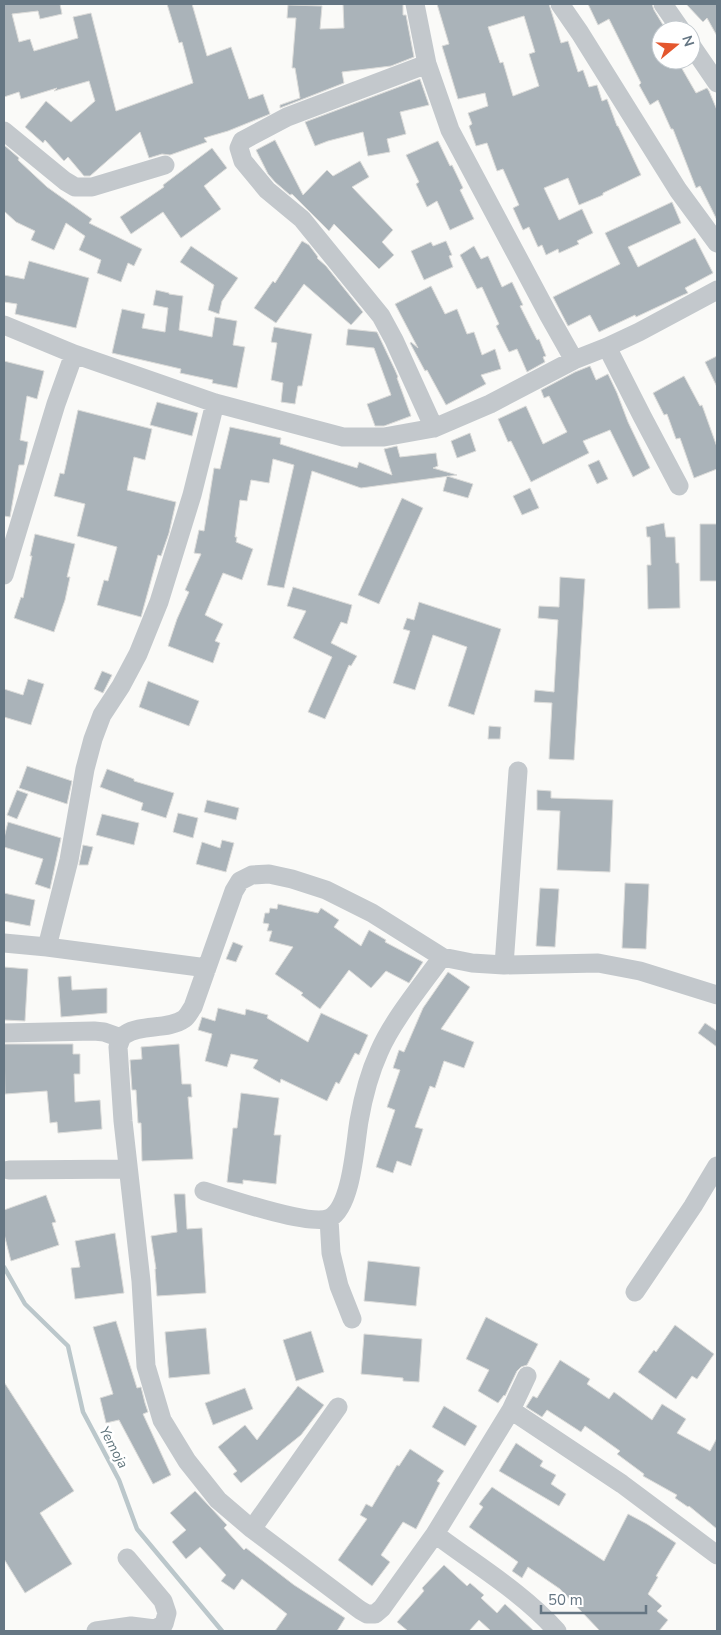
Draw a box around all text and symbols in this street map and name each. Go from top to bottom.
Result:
north arrow [651,20,701,70]
text: N [677,33,699,49]
water label: Yemoja [95,1423,133,1472]
scale bar [541,1582,646,1614]
text: 50 m [548,1590,583,1610]

